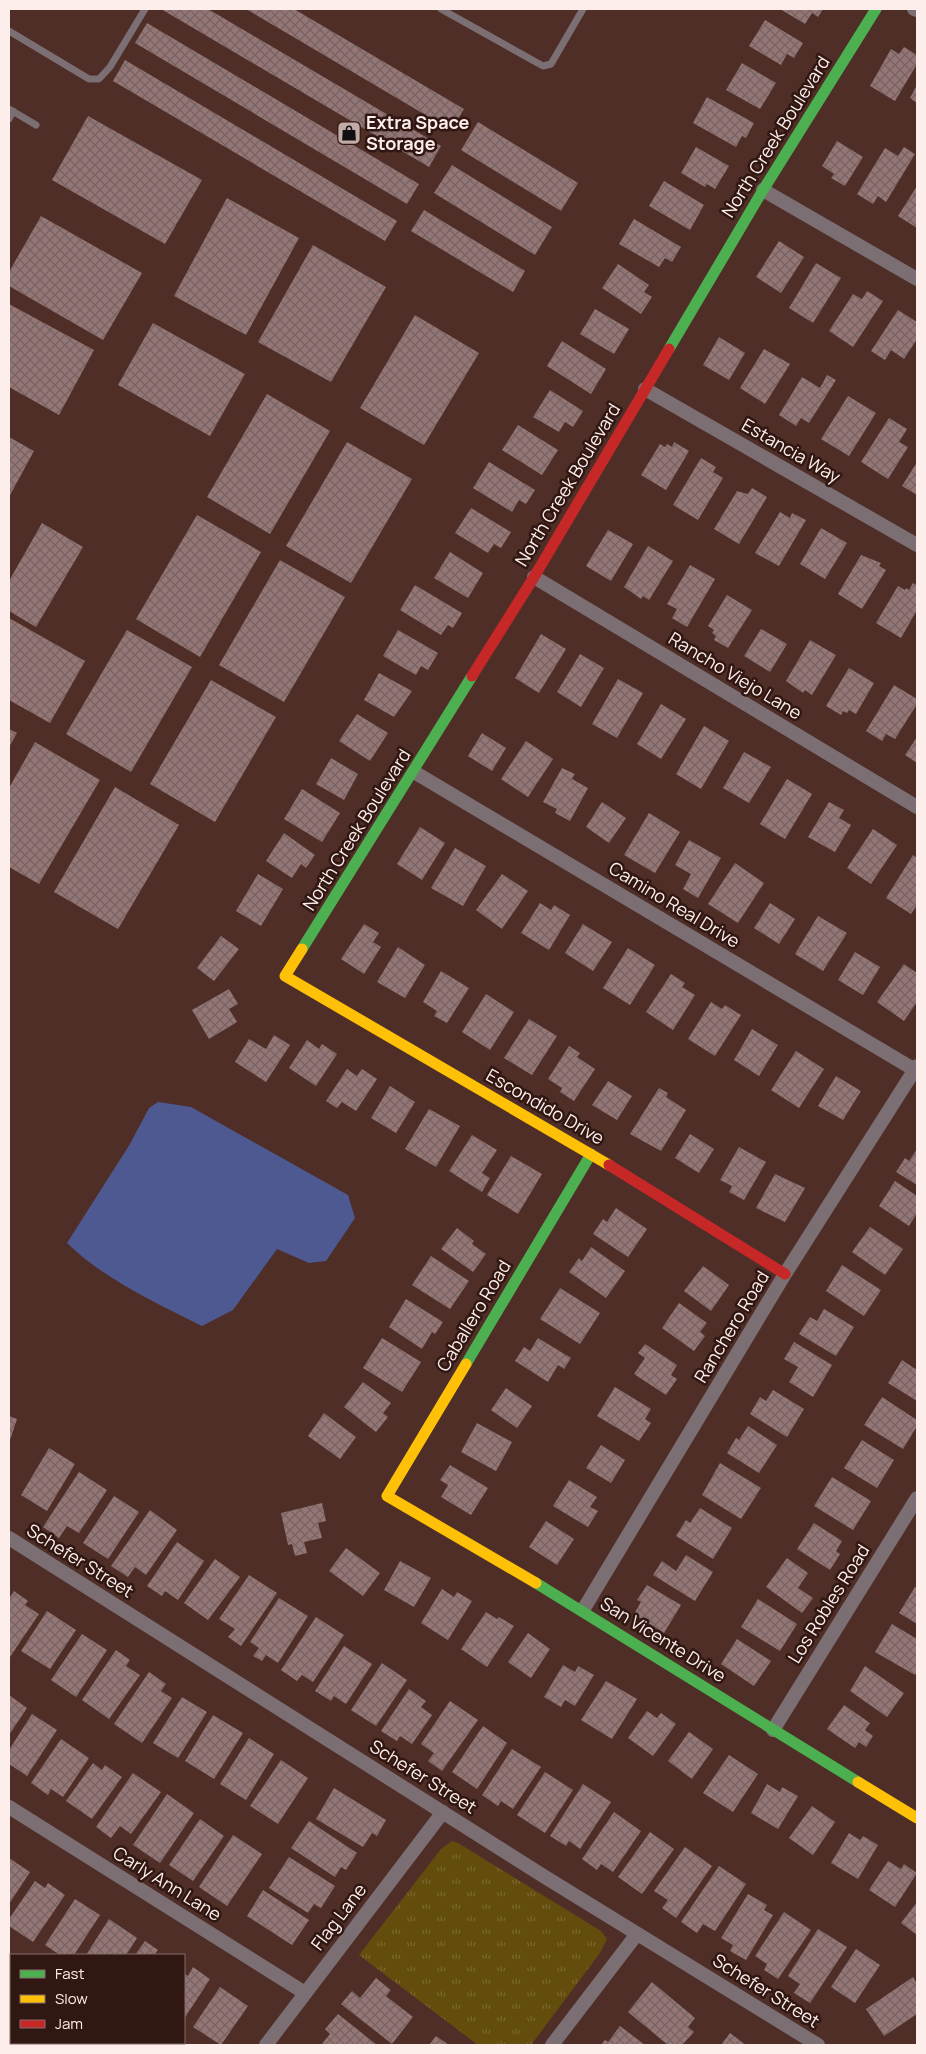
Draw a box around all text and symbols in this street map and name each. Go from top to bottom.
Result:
street label: North Creek Boulevard [716,51,835,222]
place label: Extra Space Storage [366,110,470,155]
shop icon: Extra Space Storage [336,120,362,146]
street label: North Creek Boulevard [509,399,625,570]
street label: Estancia Way [738,412,846,488]
street label: Rancho Viejo Lane [665,626,807,724]
street label: North Creek Boulevard [297,744,416,915]
street label: Camino Real Drive [605,856,744,953]
street label: Escondido Drive [482,1063,609,1150]
street label: Caballero Road [430,1255,516,1376]
street label: Ranchero Road [688,1266,774,1387]
street label: Schefer Street [23,1518,139,1603]
street label: Los Robles Road [782,1539,874,1667]
street label: San Vicente Drive [596,1591,731,1687]
street label: Schefer Street [366,1734,482,1819]
street label: Carly Ann Lane [109,1840,226,1926]
street label: Flag Lane [305,1878,371,1955]
street label: Schefer Street [709,1948,825,2033]
legend [10,1954,185,2044]
text: Fast [55,1963,84,1984]
text: Slow [55,1988,88,2009]
text: Jam [55,2013,83,2034]

